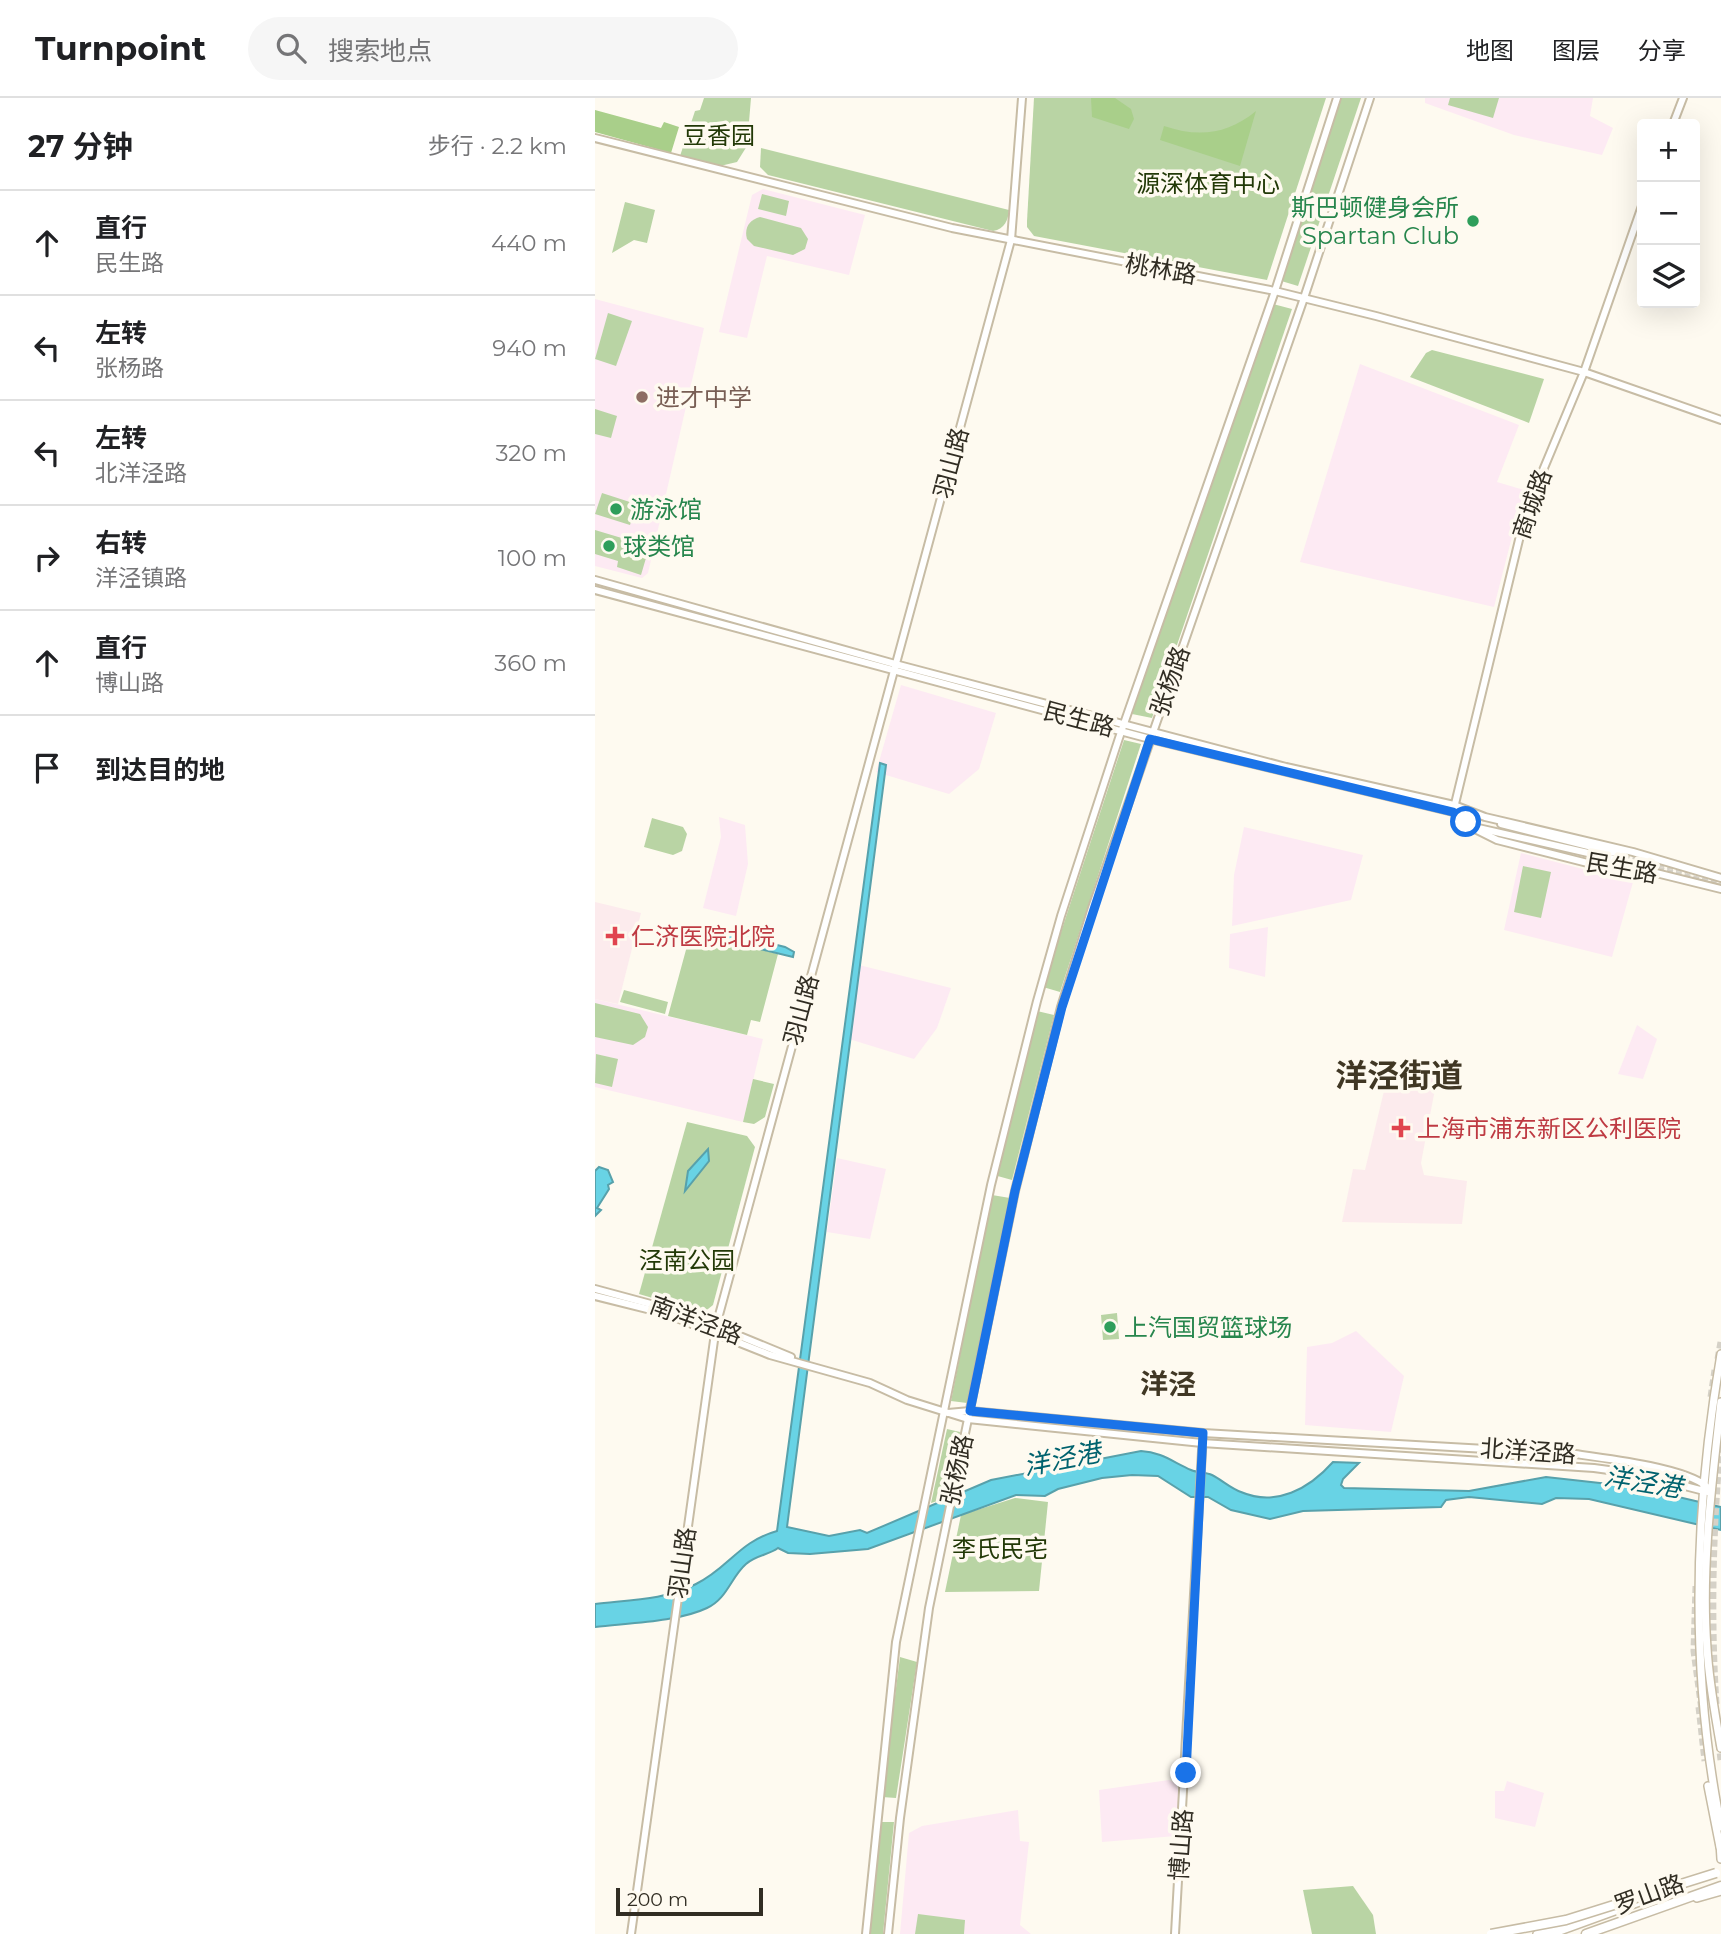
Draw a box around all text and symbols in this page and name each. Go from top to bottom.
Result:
search box [248,17,738,80]
text: Turnpoint [35,28,206,68]
icon: search [272,29,310,67]
text: 搜索地点 [328,35,432,67]
text: 地图 [1466,36,1514,65]
text: 图层 [1552,36,1600,65]
text: 分享 [1638,36,1686,65]
map controls [1637,119,1700,308]
button: + [1637,119,1700,182]
park label: 豆香园 [683,121,755,150]
text: 27 分钟 [28,128,133,165]
text: 步行 · 2.2 km [428,132,567,160]
park label: 源深体育中心 [1136,169,1280,198]
button: − [1637,182,1700,245]
place label: 斯巴顿健身会所 Spartan Club [1291,193,1459,250]
text: 直行 [95,212,147,244]
marker: 斯巴顿健身会所 Spartan Club [1465,213,1481,229]
icon: ahead [28,224,66,262]
text: 440 m [491,229,567,257]
button: layers [1637,245,1700,308]
street label: 桃林路 [1123,248,1199,290]
text: 民生路 [95,249,164,277]
text: 左转 [95,317,147,349]
icon: left [28,329,66,367]
text: 940 m [492,334,567,362]
text: 张杨路 [95,354,164,382]
place label: 进才中学 [656,383,752,412]
marker: 进才中学 [634,389,650,405]
text: 左转 [95,422,147,454]
street label: 羽山路 [928,424,974,502]
icon: left [28,434,66,472]
text: 320 m [495,439,567,467]
text: 北洋泾路 [95,459,187,487]
street label: 商城路 [1507,465,1557,543]
place label: 游泳馆 [630,495,702,524]
marker: 游泳馆 [608,501,624,517]
text: 右转 [95,527,147,559]
place label: 球类馆 [623,532,695,561]
marker: 球类馆 [601,538,617,554]
icon: right [28,539,66,577]
text: 100 m [498,544,567,572]
text: 洋泾镇路 [95,564,187,592]
text: 直行 [95,632,147,664]
street label: 张杨路 [1145,642,1195,720]
icon: ahead [28,644,66,682]
text: 360 m [494,649,567,677]
text: 博山路 [95,669,164,697]
street label: 民生路 [1040,696,1118,742]
icon: arrive [28,749,66,787]
text: 到达目的地 [95,754,225,786]
route start [1450,806,1481,837]
street label: 民生路 [1584,847,1660,889]
place label: 仁济医院北院 [631,922,775,951]
marker: 仁济医院北院 [605,926,625,946]
street label: 羽山路 [778,971,824,1049]
district label: 洋泾街道 [1335,1056,1463,1095]
place label: 上海市浦东新区公利医院 [1417,1114,1681,1143]
marker: 上海市浦东新区公利医院 [1391,1118,1411,1138]
park label: 泾南公园 [639,1246,735,1275]
street label: 南洋泾路 [646,1290,746,1350]
place label: 上汽国贸篮球场 [1124,1313,1292,1342]
marker: 上汽国贸篮球场 [1102,1319,1118,1335]
district label: 洋泾 [1140,1367,1196,1401]
street label: 张杨路 [935,1432,979,1508]
street label: 北洋泾路 [1479,1433,1577,1469]
water label: 洋泾港 [1021,1435,1107,1482]
water label: 洋泾港 [1602,1460,1688,1505]
street label: 羽山路 [663,1525,701,1601]
park label: 李氏民宅 [952,1534,1048,1563]
route end [1170,1757,1201,1788]
street label: 博山路 [1164,1808,1198,1882]
street label: 罗山路 [1610,1868,1688,1920]
scale bar [616,1885,763,1917]
text: 200 m [627,1888,688,1911]

